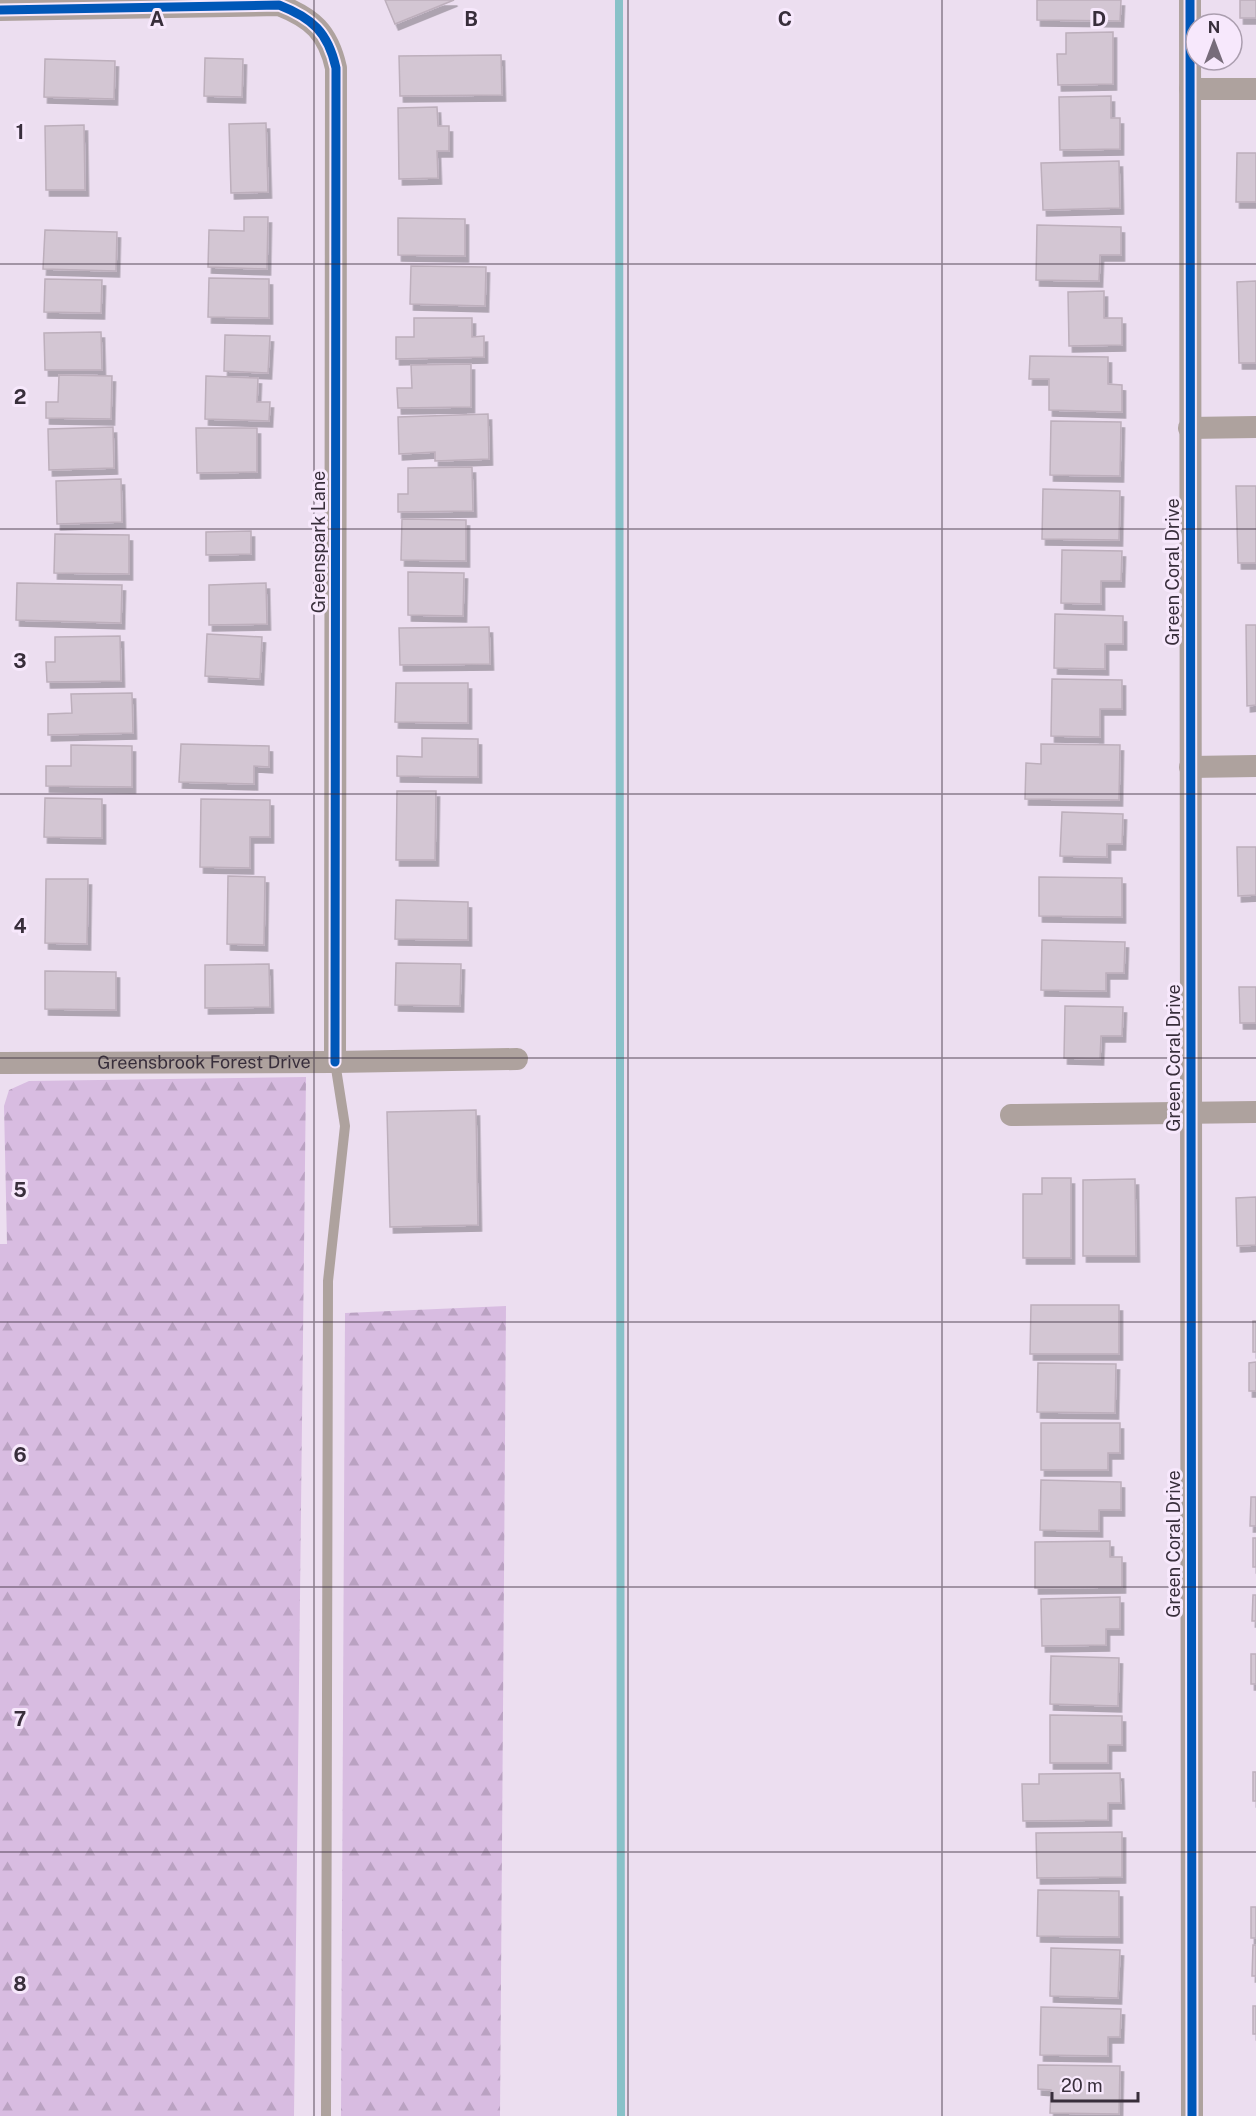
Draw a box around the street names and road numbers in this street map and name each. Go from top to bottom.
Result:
street label: Greenspark Lane [308,471,329,613]
street label: Green Coral Drive [1162,498,1183,646]
street label: Green Coral Drive [1163,984,1184,1132]
street label: Greensbrook Forest Drive [97,1051,311,1073]
street label: Green Coral Drive [1163,1470,1184,1618]

